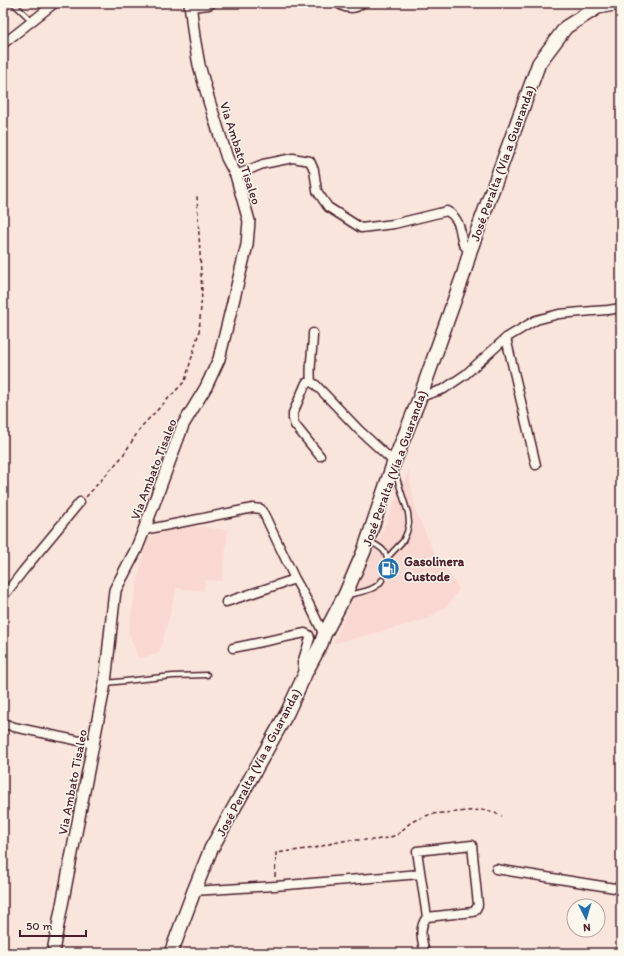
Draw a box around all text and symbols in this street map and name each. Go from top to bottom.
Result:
street label: José Peralta (Vía a Guaranda) [467,83,538,243]
street label: Via Ambato Tisaleo [217,100,264,207]
street label: José Peralta (Vía a Guaranda) [359,388,430,548]
street label: Via Ambato Tisaleo [127,416,180,522]
place label: Gasolinera Custode [404,554,465,584]
fuel station icon: Gasolinera Custode [376,555,402,581]
street label: José Peralta (Vía a Guaranda) [213,686,304,839]
street label: Via Ambato Tisaleo [55,728,90,836]
north arrow [566,898,606,938]
scale bar [20,912,86,938]
text: 50 m [26,919,52,933]
text: N [583,921,591,934]

